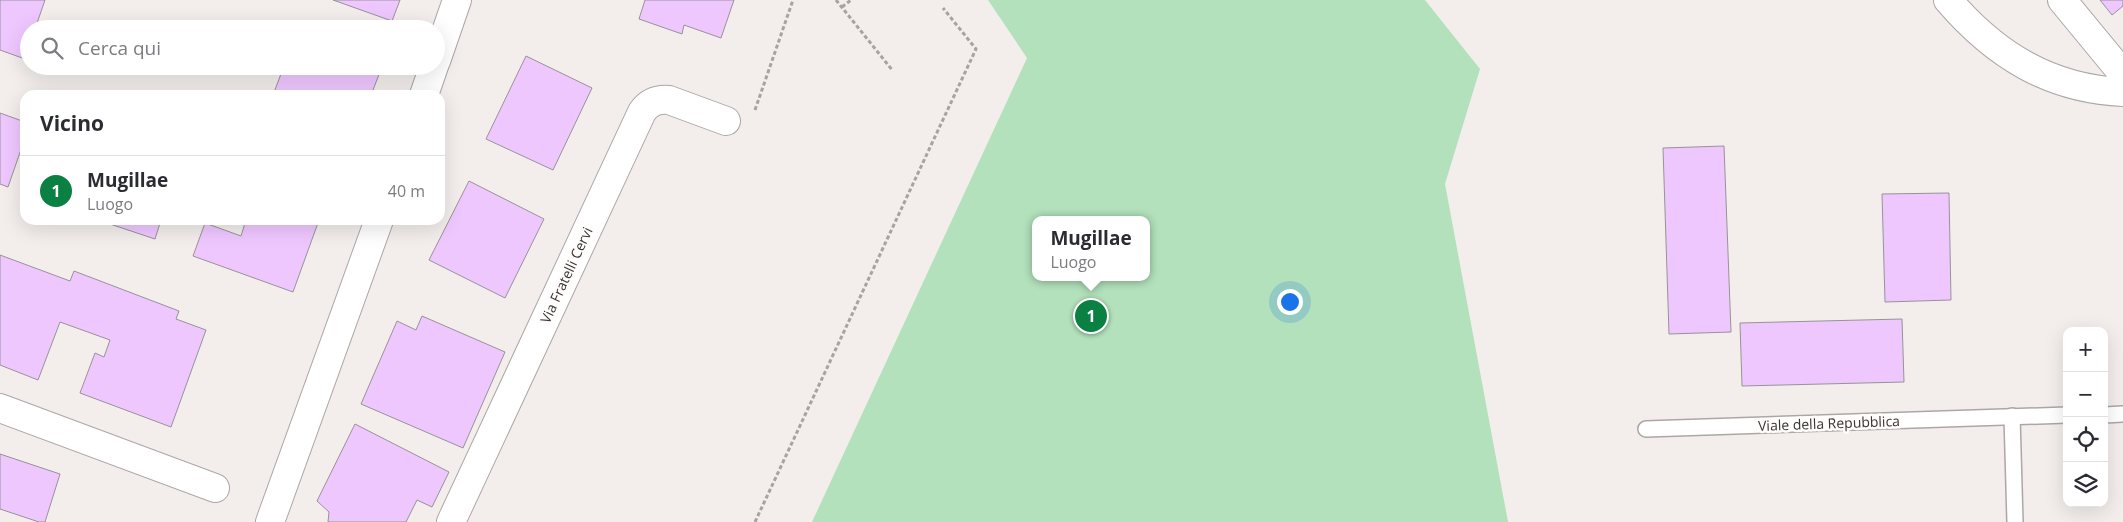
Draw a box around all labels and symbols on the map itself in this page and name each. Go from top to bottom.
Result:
street label: Via Fratelli Cervi [535,224,597,326]
your location [1277,289,1303,315]
pin: 1 [1075,297,1107,335]
street label: Viale della Repubblica [1758,411,1900,435]

